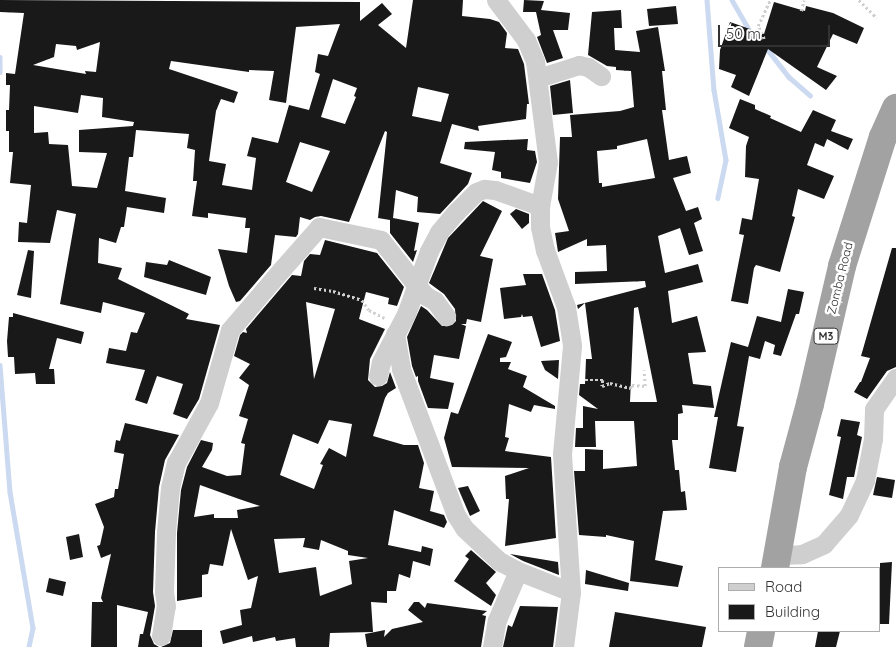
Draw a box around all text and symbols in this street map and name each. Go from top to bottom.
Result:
scale bar [721,15,834,47]
text: 50 m [726,24,761,43]
street label: Zomba Road [824,241,856,315]
road number: M3 [814,328,838,344]
legend [718,567,881,632]
text: Road [765,577,802,596]
text: Building [765,602,820,621]

